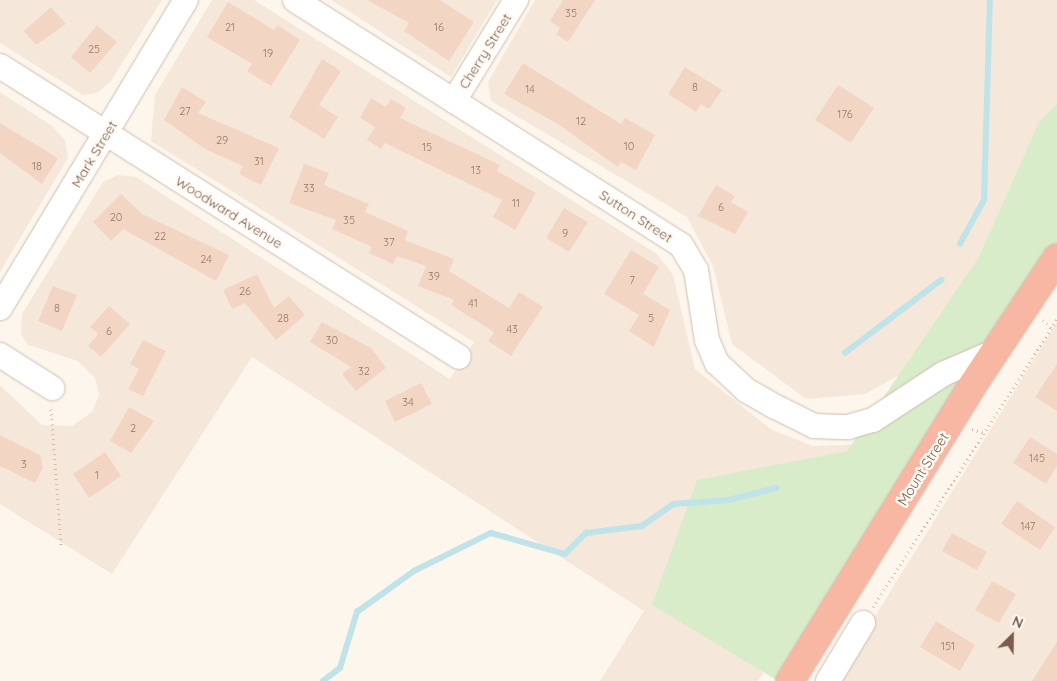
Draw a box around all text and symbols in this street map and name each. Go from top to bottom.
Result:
house number: 35 [565,6,577,20]
street label: Cherry Street [455,10,515,92]
house number: 21 [225,20,235,34]
house number: 16 [434,20,444,34]
house number: 25 [88,42,100,56]
house number: 19 [263,46,273,60]
house number: 8 [692,80,698,94]
house number: 14 [525,82,535,96]
house number: 27 [179,104,191,118]
house number: 176 [837,107,853,121]
house number: 12 [576,114,586,128]
street label: Mark Street [67,118,121,190]
house number: 29 [216,133,228,147]
house number: 10 [624,139,634,153]
house number: 15 [422,140,432,154]
house number: 31 [254,154,264,168]
house number: 18 [32,159,42,173]
house number: 13 [471,163,481,177]
street label: Woodward Avenue [172,172,286,252]
house number: 33 [303,181,315,195]
street label: Sutton Street [596,186,676,246]
house number: 11 [512,196,520,210]
house number: 6 [718,200,724,214]
house number: 20 [110,210,122,224]
house number: 35 [343,213,355,227]
house number: 9 [562,226,568,240]
house number: 22 [154,229,166,243]
house number: 37 [383,235,395,249]
house number: 24 [200,252,212,266]
house number: 39 [428,269,440,283]
house number: 7 [629,273,635,287]
house number: 26 [239,284,251,298]
house number: 41 [468,296,478,310]
house number: 8 [54,301,60,315]
house number: 28 [277,311,289,325]
house number: 5 [648,311,654,325]
house number: 43 [506,322,518,336]
house number: 6 [106,324,112,338]
house number: 30 [326,333,338,347]
house number: 32 [358,364,370,378]
house number: 34 [402,395,414,409]
house number: 2 [130,421,136,435]
street label: Mount Street [894,429,952,509]
house number: 145 [1029,451,1045,465]
house number: 3 [21,457,27,471]
house number: 1 [95,468,99,482]
house number: 147 [1020,519,1036,533]
north arrow [987,611,1037,661]
text: N [1010,612,1026,632]
house number: 151 [941,639,955,653]

